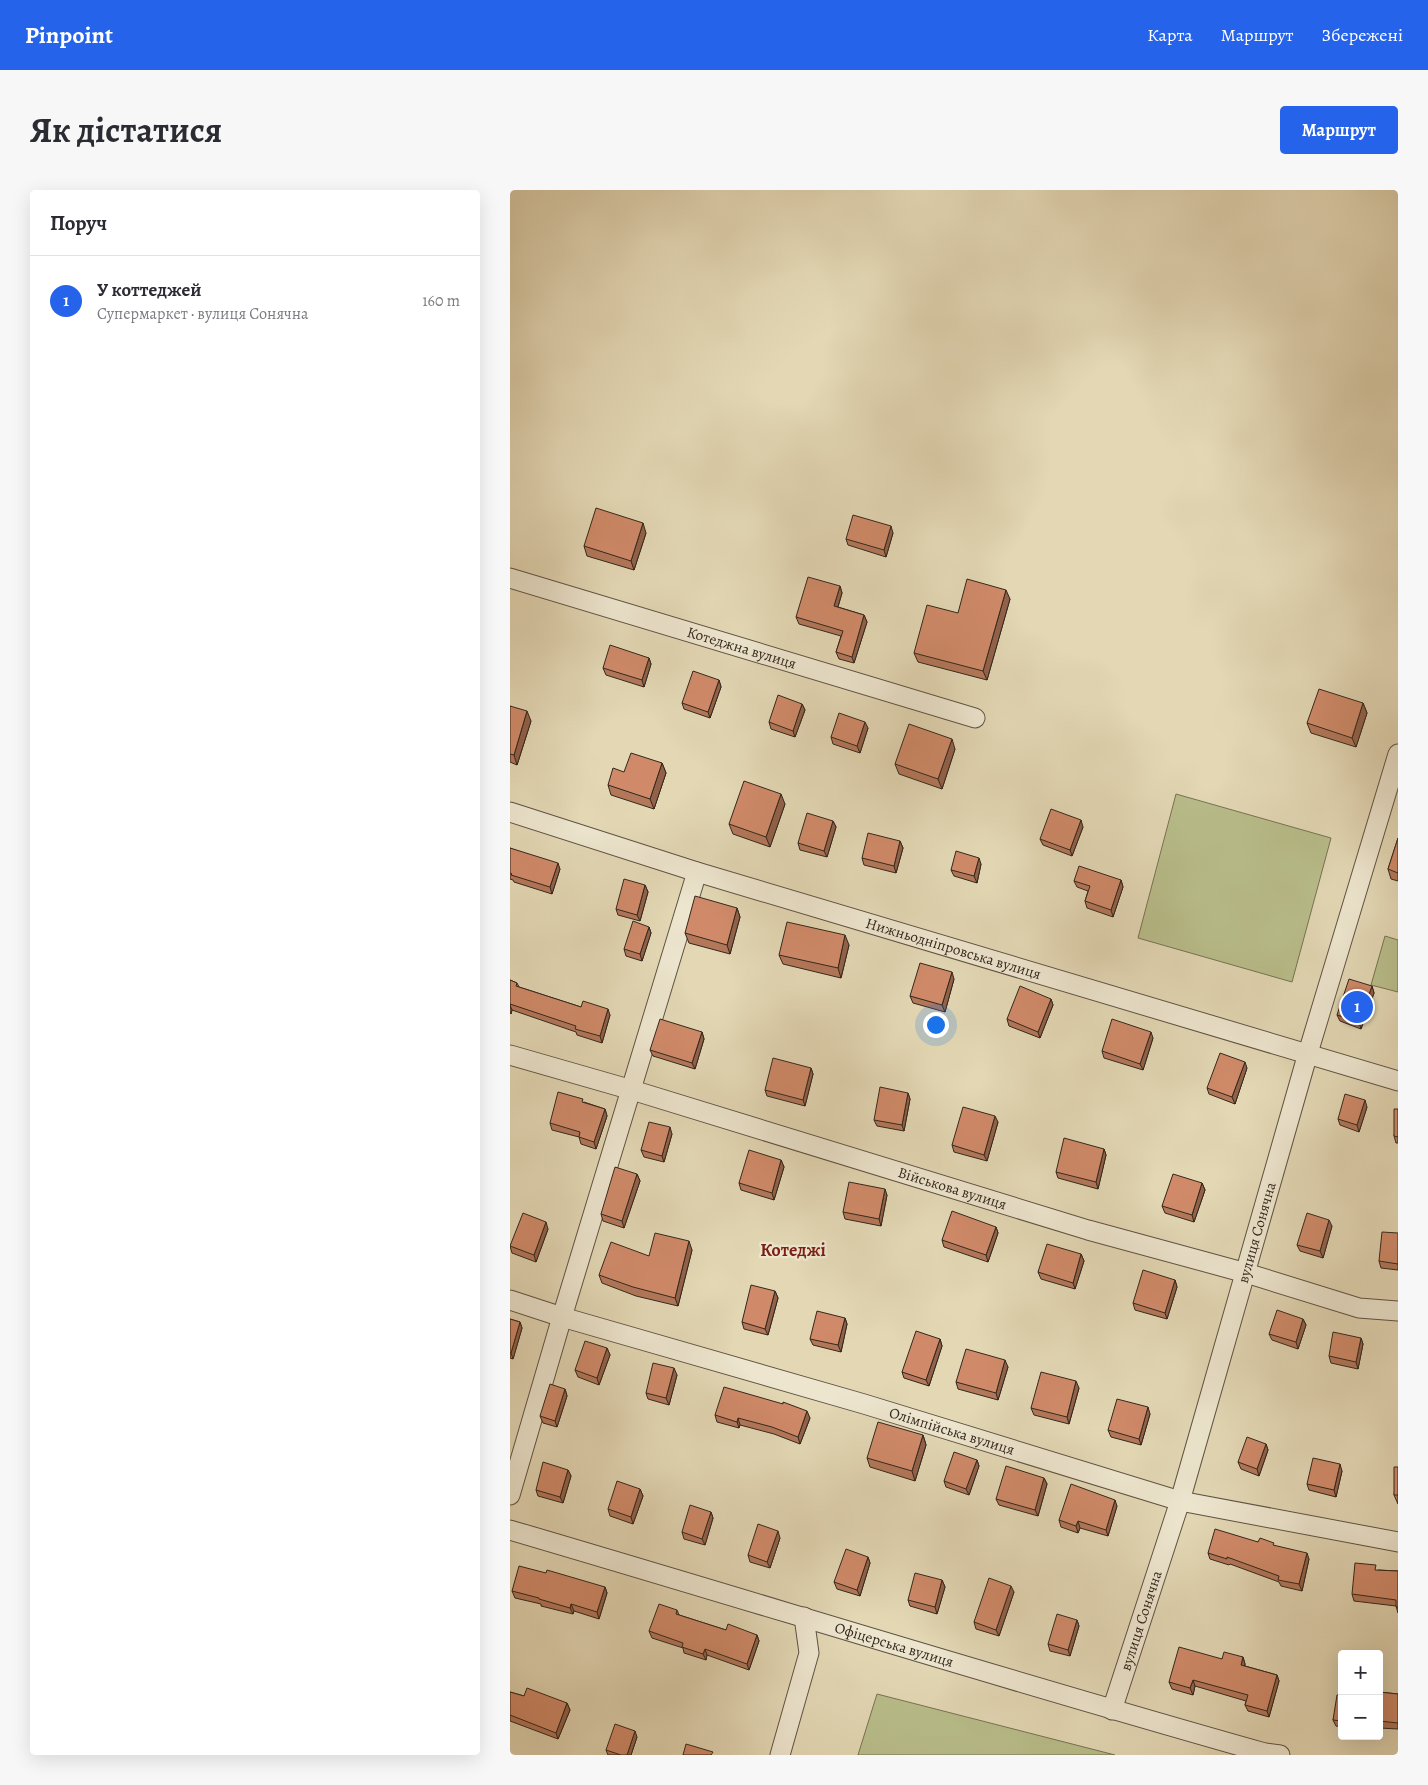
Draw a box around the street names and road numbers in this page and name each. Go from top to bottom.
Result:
street label: Котеджна вулиця [685,622,799,674]
street label: Нижньодніпровська вулиця [863,913,1043,984]
street label: Військова вулиця [895,1162,1009,1214]
street label: вулиця Сонячна [1233,1180,1281,1285]
street label: Олімпійська вулиця [887,1402,1017,1460]
street label: вулиця Сонячна [1115,1568,1167,1673]
street label: Офіцерська вулиця [832,1618,956,1672]

